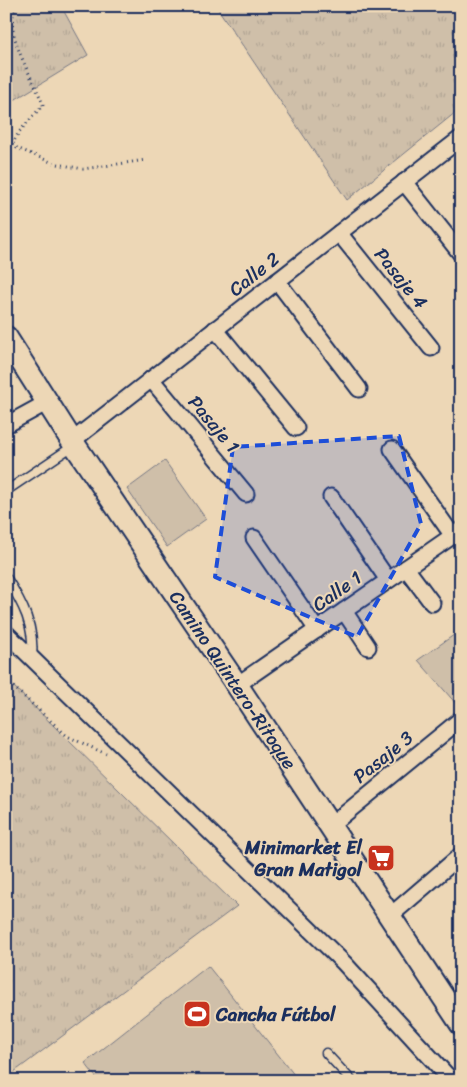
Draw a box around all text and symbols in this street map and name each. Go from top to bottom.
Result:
street label: Pasaje 4 [366,240,436,316]
street label: Calle 2 [221,243,287,305]
street label: Pasaje 1 [180,387,248,461]
street label: Calle 1 [305,562,369,620]
street label: Camino Quintero-Ritoque [160,583,306,777]
street label: Pasaje 3 [345,722,421,792]
place label: Minimarket El Gran Matigol [244,831,364,886]
supermarket icon: Minimarket El Gran Matigol [366,843,396,873]
place label: Cancha Fútbol [215,998,336,1031]
sports icon: Cancha Fútbol [182,999,212,1029]

